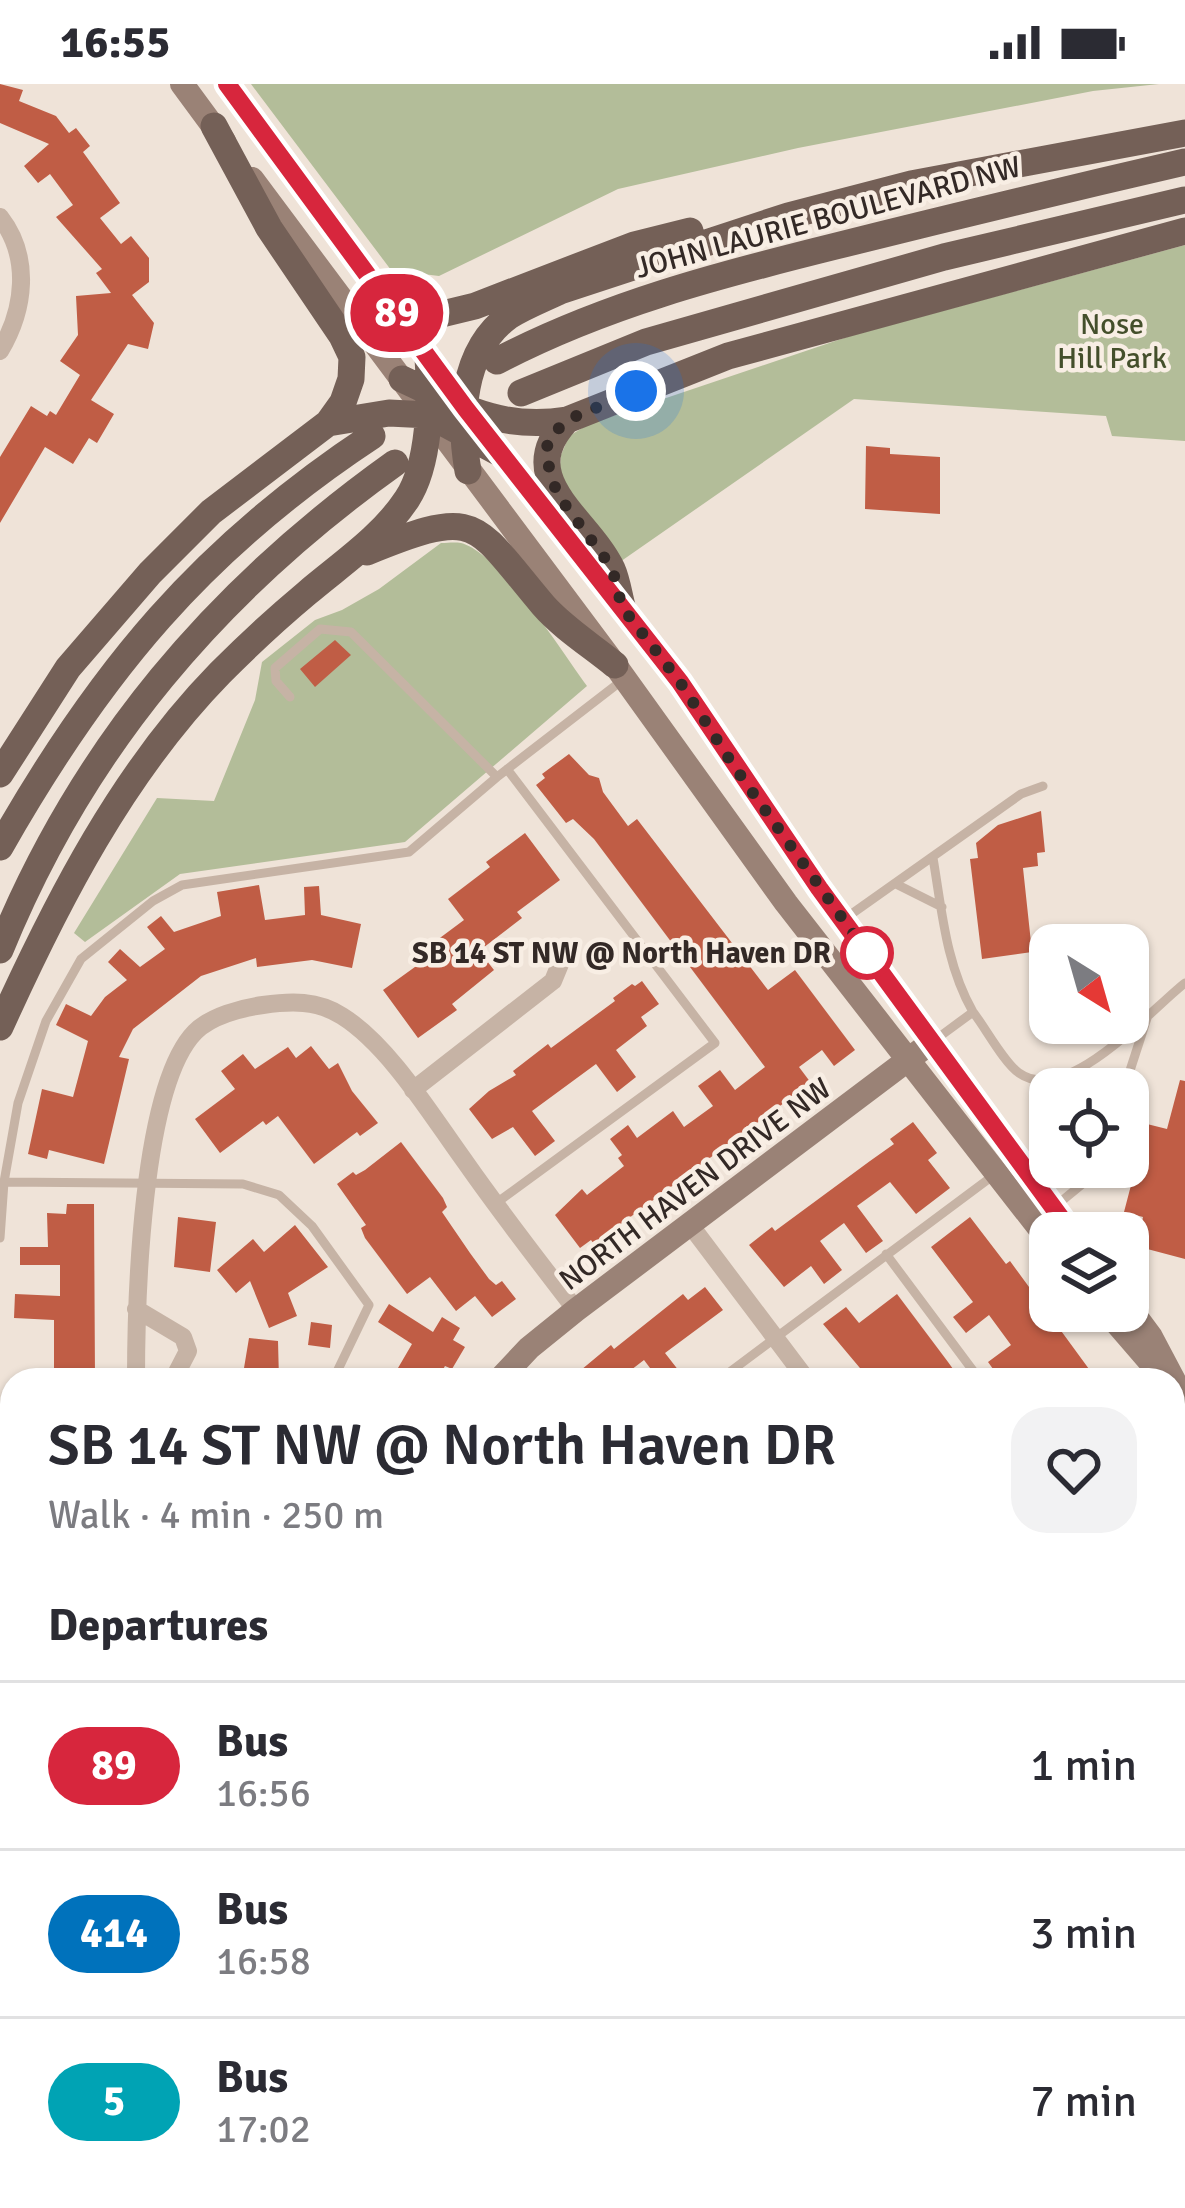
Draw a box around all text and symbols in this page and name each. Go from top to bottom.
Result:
text: 16:55 [60,15,170,70]
street label: JOHN LAURIE BOULEVARD NW [631,148,1025,287]
line badge: 89 [343,274,451,352]
text: 89 [374,287,420,338]
park label: Nose Hill Park [1057,306,1167,377]
your location [606,361,666,421]
north arrow [1029,924,1149,1044]
map controls [1029,924,1149,1332]
marker: SB 14 ST NW @ North Haven DR [842,928,892,978]
place label: SB 14 ST NW @ North Haven DR [412,935,832,972]
button: locate [1029,1068,1149,1188]
street label: NORTH HAVEN DRIVE NW [552,1070,838,1299]
button: layers [1029,1212,1149,1332]
button: heart [1011,1407,1137,1533]
text: SB 14 ST NW @ North Haven DR [48,1410,836,1481]
text: Walk · 4 min · 250 m [48,1491,384,1539]
text: Departures [48,1598,268,1653]
text: Bus [216,1714,288,1769]
text: 1 min [1030,1738,1137,1793]
text: 89 [91,1740,137,1791]
text: 16:56 [216,1769,311,1817]
text: Bus [216,1882,288,1937]
text: 3 min [1030,1906,1137,1961]
text: 414 [80,1908,148,1959]
text: 16:58 [216,1937,311,1985]
text: Bus [216,2050,288,2105]
text: 7 min [1030,2074,1137,2129]
text: 5 [103,2076,125,2127]
text: 17:02 [216,2105,311,2153]

